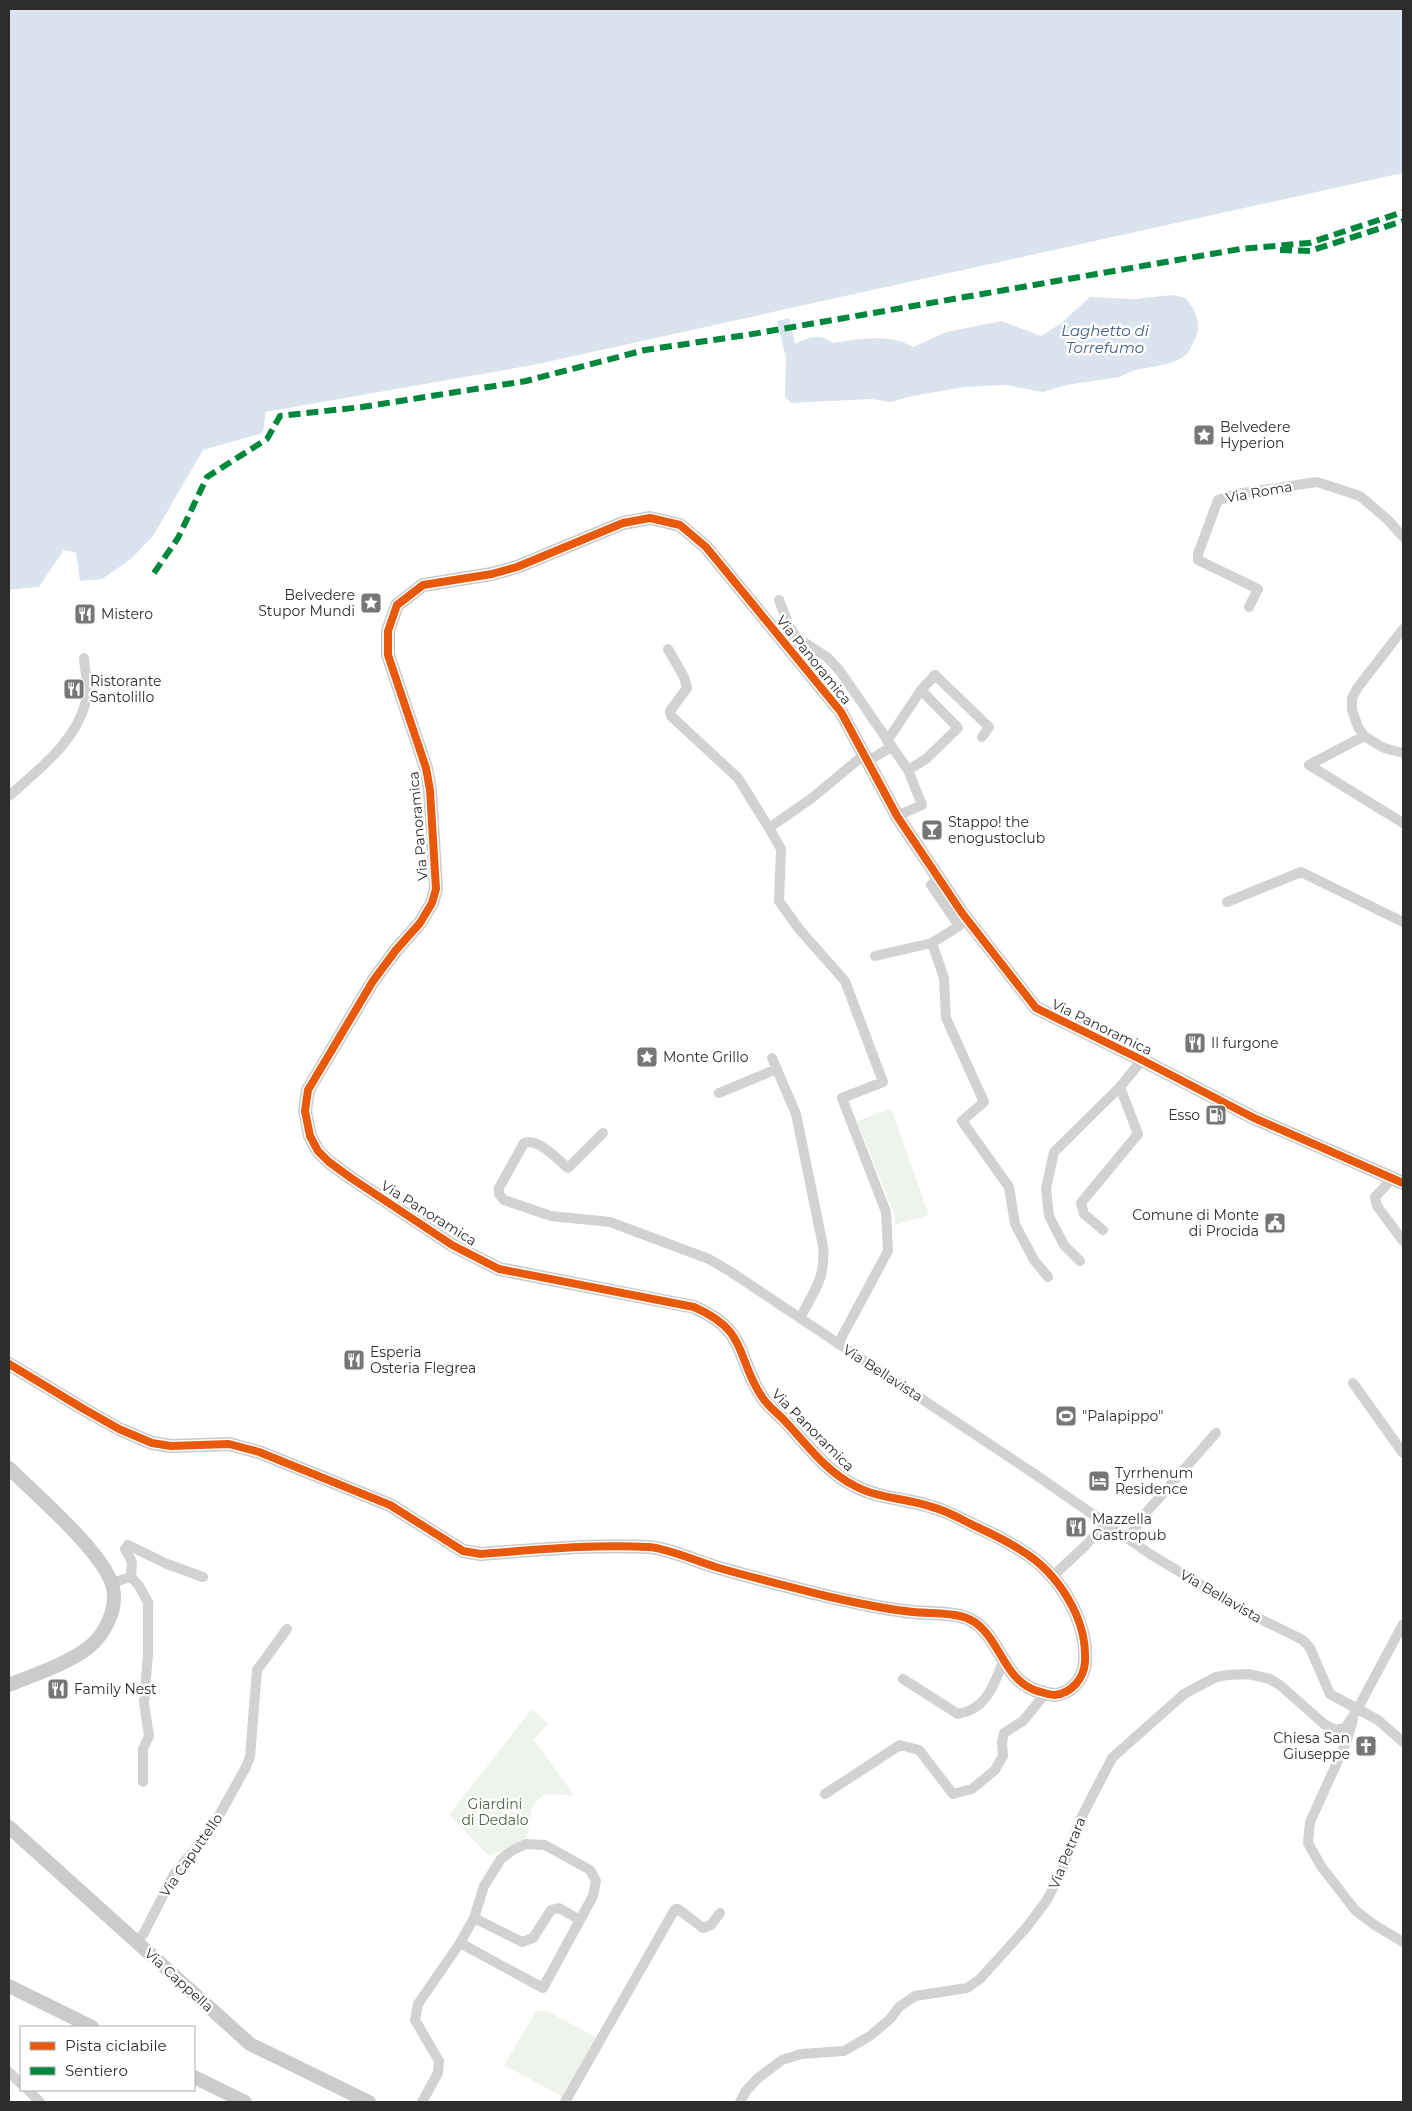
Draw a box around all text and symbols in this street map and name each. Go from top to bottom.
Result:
water label: Laghetto di Torrefumo [1061,321,1150,357]
place label: Belvedere Hyperion [1220,418,1290,452]
place icon: Belvedere Hyperion [1192,423,1216,447]
street label: Via Roma [1224,477,1294,507]
place label: Belvedere Stupor Mundi [258,586,355,620]
place icon: Belvedere Stupor Mundi [359,591,383,615]
restaurant icon: Mistero [73,602,97,626]
place label: Mistero [101,605,153,623]
street label: Via Panoramica [773,612,855,708]
place label: Ristorante Santolillo [90,672,162,706]
restaurant icon: Ristorante Santolillo [62,677,86,701]
street label: Via Panoramica [404,771,432,881]
place label: Stappo! the enogustoclub [948,813,1045,847]
bar icon: Stappo! the enogustoclub [920,818,944,842]
street label: Via Panoramica [1049,995,1155,1059]
restaurant icon: Il furgone [1183,1031,1207,1055]
place label: Il furgone [1211,1034,1279,1052]
place icon: Monte Grillo [635,1045,659,1069]
place label: Monte Grillo [663,1048,749,1066]
fuel station icon: Esso [1204,1103,1228,1127]
place label: Esso [1168,1106,1200,1124]
street label: Via Panoramica [378,1176,480,1250]
place label: Comune di Monte di Procida [1132,1206,1259,1240]
public building icon: Comune di Monte di Procida [1263,1211,1287,1235]
street label: Via Bellavista [840,1340,926,1406]
place label: Esperia Osteria Flegrea [370,1343,476,1377]
restaurant icon: Esperia Osteria Flegrea [342,1348,366,1372]
street label: Via Panoramica [768,1385,858,1475]
sports icon: "Palapippo" [1054,1404,1078,1428]
place label: "Palapippo" [1082,1407,1163,1425]
place label: Tyrrhenum Residence [1115,1464,1193,1498]
hotel icon: Tyrrhenum Residence [1087,1469,1111,1493]
place label: Mazzella Gastropub [1092,1510,1166,1544]
restaurant icon: Mazzella Gastropub [1064,1515,1088,1539]
street label: Via Bellavista [1177,1565,1265,1627]
restaurant icon: Family Nest [46,1677,70,1701]
place label: Family Nest [74,1680,157,1698]
place label: Chiesa San Giuseppe [1273,1729,1350,1763]
church icon: Chiesa San Giuseppe [1354,1734,1378,1758]
park label: Giardini di Dedalo [461,1795,529,1829]
street label: Via Caputtello [156,1810,227,1900]
street label: Via Petrara [1044,1814,1090,1892]
street label: Via Cappella [141,1944,217,2016]
legend [20,2026,195,2091]
text: Pista ciclabile [65,2036,167,2055]
text: Sentiero [65,2061,128,2080]

